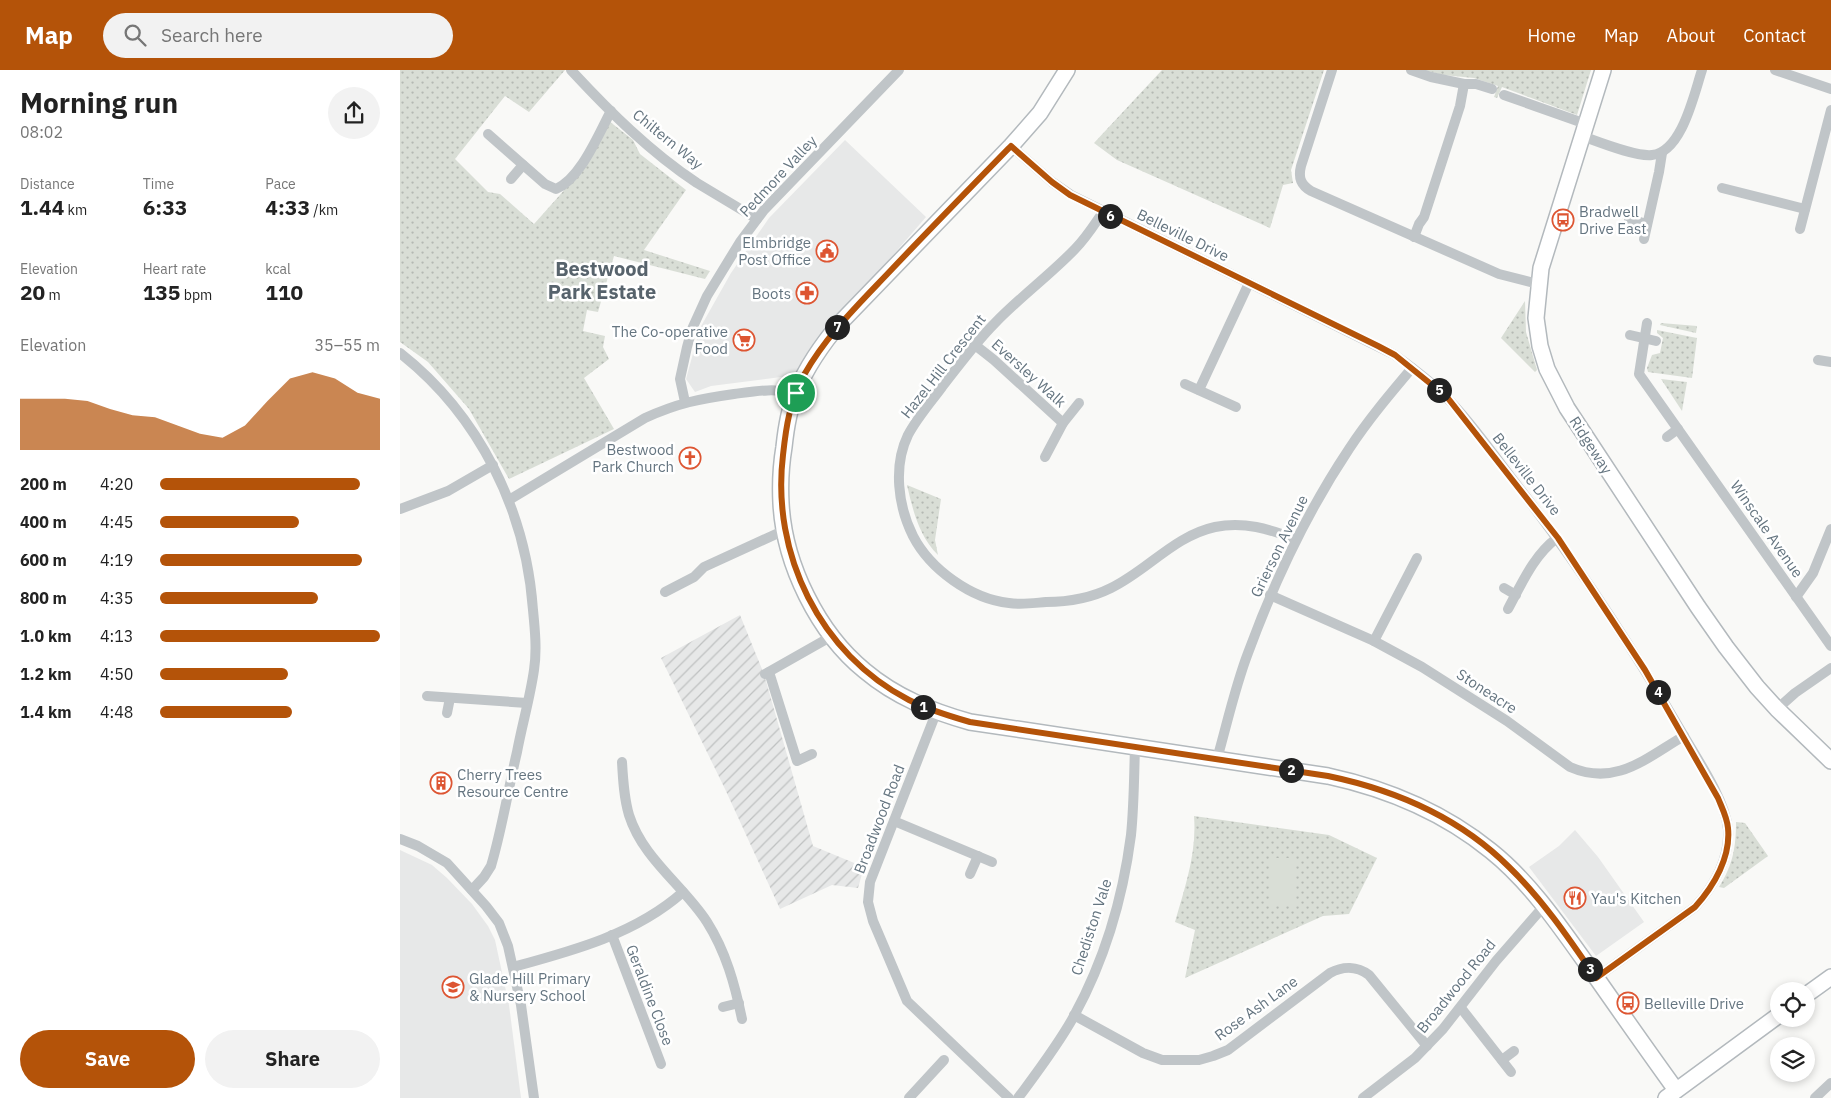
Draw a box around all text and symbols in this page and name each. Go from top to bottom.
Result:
search box [103,13,453,58]
text: Map [25,19,73,51]
icon: search [121,21,149,49]
text: Search here [161,23,263,47]
text: Home [1528,24,1576,47]
text: Map [1604,24,1639,47]
text: About [1667,24,1715,47]
text: Contact [1743,24,1806,47]
text: Morning run [20,84,178,121]
button: share [328,87,380,139]
street label: Chiltern Way [629,105,707,174]
text: 08:02 [20,122,63,142]
street label: Pedmore Valley [735,131,821,221]
text: Distance [20,175,75,193]
text: Time [143,175,174,193]
text: Pace [265,175,296,193]
text: 1.44 [20,193,64,221]
text: 6:33 [143,193,187,221]
text: 4:33 [265,193,310,221]
text: km [64,201,87,219]
text: /km [310,201,338,219]
place label: Bradwell Drive East [1579,202,1647,238]
pin: 6 [1098,204,1122,228]
street label: Belleville Drive [1134,205,1232,265]
text: 6 [1106,207,1115,225]
bus stop icon: Bradwell Drive East [1551,208,1575,232]
place label: Elmbridge Post Office [738,233,811,269]
public building icon: Elmbridge Post Office [815,239,839,263]
district label: Bestwood Park Estate [548,255,656,305]
text: Elevation [20,260,78,278]
text: Heart rate [143,260,206,278]
text: kcal [265,260,291,278]
text: 20 [20,278,45,306]
text: 135 [143,278,180,306]
text: 110 [265,278,303,306]
pharmacy icon: Boots [795,281,819,305]
place label: Boots [752,284,791,303]
text: m [45,286,61,304]
text: bpm [180,286,212,304]
street label: Hazel Hill Crescent [896,310,990,422]
pin: 7 [824,314,850,340]
text: 7 [833,318,842,336]
place label: The Co-operative Food [612,322,728,358]
supermarket icon: The Co-operative Food [732,328,756,352]
text: Elevation [20,335,86,355]
text: 35–55 m [314,335,380,355]
street label: Eversley Walk [988,335,1070,411]
pin [775,372,817,414]
pin: 5 [1426,378,1452,402]
icon: arrive [782,379,810,407]
text: 5 [1435,381,1444,399]
street label: Ridgeway [1565,413,1617,478]
street label: Belleville Drive [1489,429,1565,519]
place label: Bestwood Park Church [592,440,674,476]
church icon: Bestwood Park Church [678,446,702,470]
text: 200 m [20,474,67,494]
text: 4:20 [100,474,133,494]
street label: Winscale Avenue [1726,477,1808,581]
street label: Grierson Avenue [1246,492,1312,600]
text: 400 m [20,512,67,532]
text: 4:45 [100,512,133,532]
text: 600 m [20,550,67,570]
text: 4:19 [100,550,133,570]
text: 800 m [20,588,67,608]
text: 4:35 [100,588,133,608]
text: 1.0 km [20,626,71,646]
text: 4:13 [100,626,133,646]
text: 1.2 km [20,664,71,684]
text: 4:50 [100,664,133,684]
street label: Stoneacre [1453,664,1521,718]
pin: 4 [1646,680,1670,704]
text: 4 [1654,683,1663,701]
pin: 1 [910,694,936,720]
text: 1 [919,698,928,716]
text: 1.4 km [20,702,71,722]
text: 4:48 [100,702,133,722]
pin: 2 [1278,758,1304,782]
text: 2 [1287,761,1296,779]
street label: Broadwood Road [849,762,909,876]
place label: Cherry Trees Resource Centre [457,765,569,801]
building icon: Cherry Trees Resource Centre [429,771,453,795]
street label: Chediston Vale [1066,876,1116,978]
restaurant icon: Yau's Kitchen [1563,886,1587,910]
place label: Yau's Kitchen [1591,889,1681,908]
street label: Broadwood Road [1412,935,1500,1037]
street label: Geraldine Close [622,942,678,1048]
pin: 3 [1578,956,1602,982]
text: 3 [1586,960,1595,978]
place label: Glade Hill Primary & Nursery School [469,969,591,1005]
street label: Rose Ash Lane [1211,971,1301,1045]
school or university icon: Glade Hill Primary & Nursery School [441,975,465,999]
map controls [1770,982,1815,1082]
button: locate [1770,982,1815,1027]
bus stop icon: Belleville Drive [1616,991,1640,1015]
place label: Belleville Drive [1644,994,1744,1013]
button: Save [20,1030,195,1088]
button: Share [205,1030,380,1088]
button: layers [1770,1037,1815,1082]

